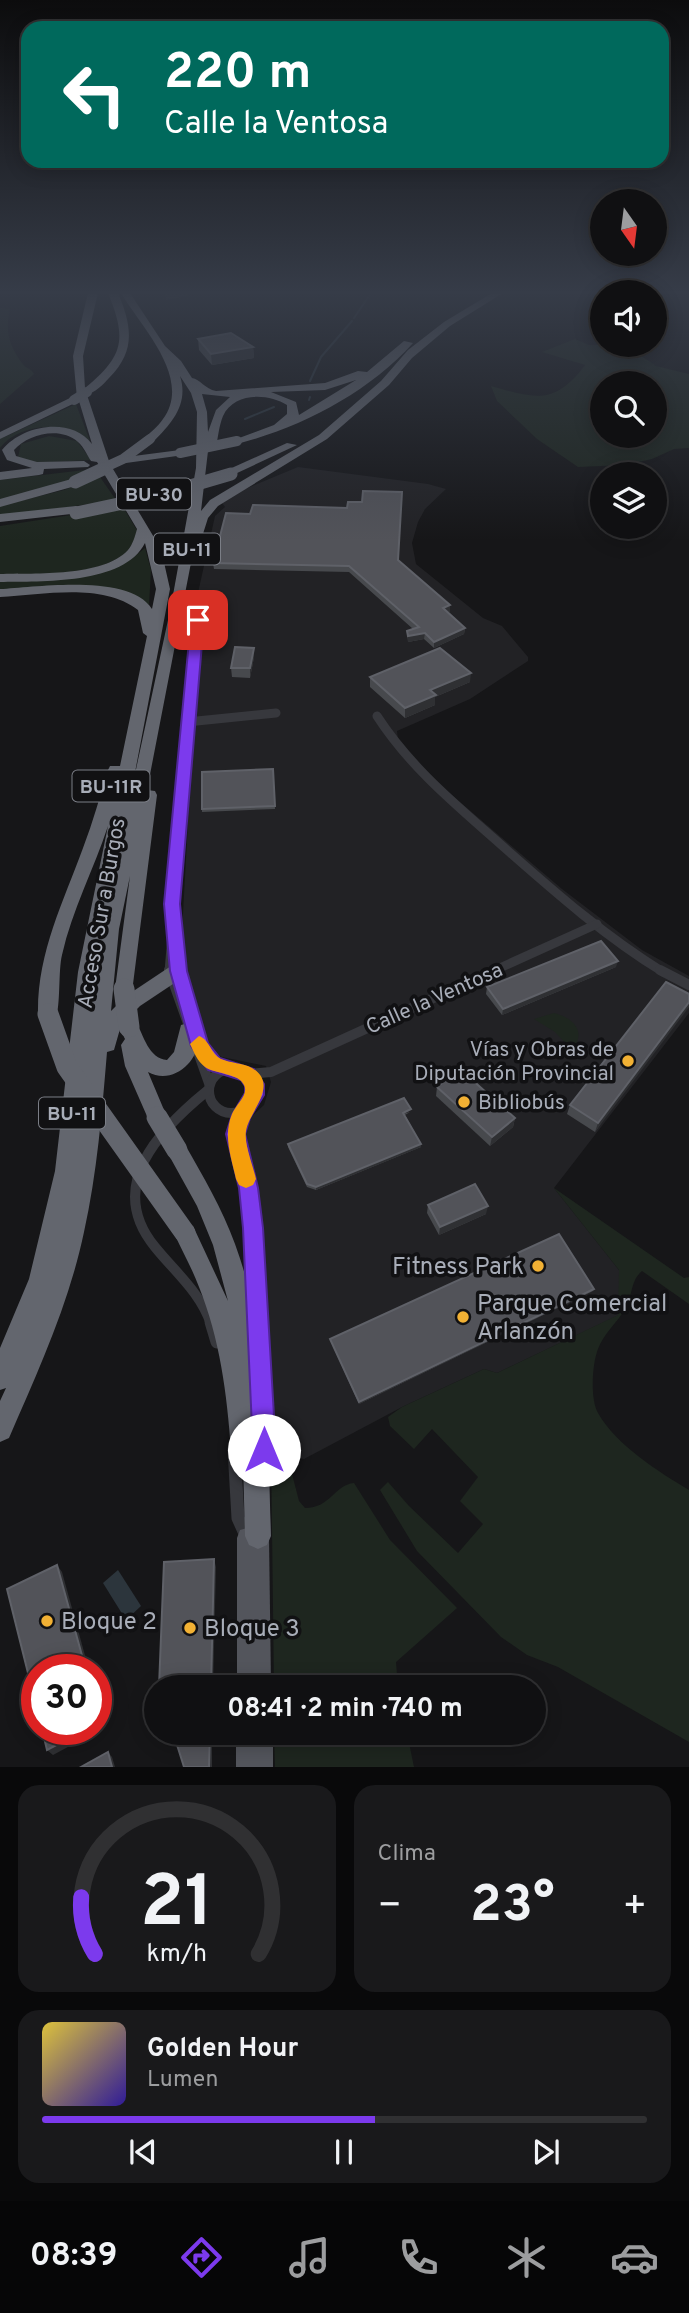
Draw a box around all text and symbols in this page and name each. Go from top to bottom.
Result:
text: 220 m [164,44,311,106]
icon: left [49,49,140,140]
text: Calle la Ventosa [164,105,388,145]
north arrow [590,189,667,266]
map controls [590,189,667,539]
button: sound [590,280,667,357]
button: search [590,371,667,448]
button: layers [590,462,667,539]
road number: BU-30 [117,478,191,509]
road number: BU-11 [154,534,220,564]
pin [168,590,228,650]
icon: arrive [179,601,217,639]
road number: BU-11R [72,771,150,802]
street label: Acceso Sur a Burgos [72,816,133,1011]
street label: Calle la Ventosa [362,957,507,1042]
place label: Vías y Obras de Diputación Provincial [414,1037,614,1088]
marker: Vías y Obras de Diputación Provincial [620,1053,636,1069]
place label: Bibliobús [478,1090,565,1117]
marker: Bibliobús [456,1094,472,1110]
road number: BU-11 [39,1098,105,1128]
place label: Fitness Park [392,1253,524,1283]
marker: Fitness Park [530,1258,546,1274]
place label: Parque Comercial Arlanzón [477,1290,667,1348]
marker: Parque Comercial Arlanzón [455,1309,471,1325]
position arrow [227,1413,301,1487]
place label: Bloque 2 [61,1608,157,1638]
marker: Bloque 2 [39,1613,55,1629]
place label: Bloque 3 [204,1615,300,1645]
marker: Bloque 3 [182,1620,198,1636]
speed limit sign: 30 [21,1654,112,1745]
text: 08:41 · 2 min · 740 m [227,1693,463,1726]
text: Clima [378,1840,436,1869]
text: 21 [140,1861,214,1953]
text: 23° [470,1874,555,1940]
text: − [378,1883,402,1932]
text: + [622,1883,647,1932]
text: km/h [146,1939,207,1971]
text: Golden Hour [147,2033,298,2066]
text: Lumen [147,2066,218,2095]
icon: previous [124,2133,162,2171]
icon: pause [325,2133,363,2171]
icon: next [527,2133,565,2171]
icon: directions [177,2233,226,2282]
icon: music [285,2233,334,2282]
icon: phone [394,2233,443,2282]
icon: climate [502,2233,551,2282]
icon: car [610,2233,659,2282]
text: 08:39 [30,2237,117,2277]

